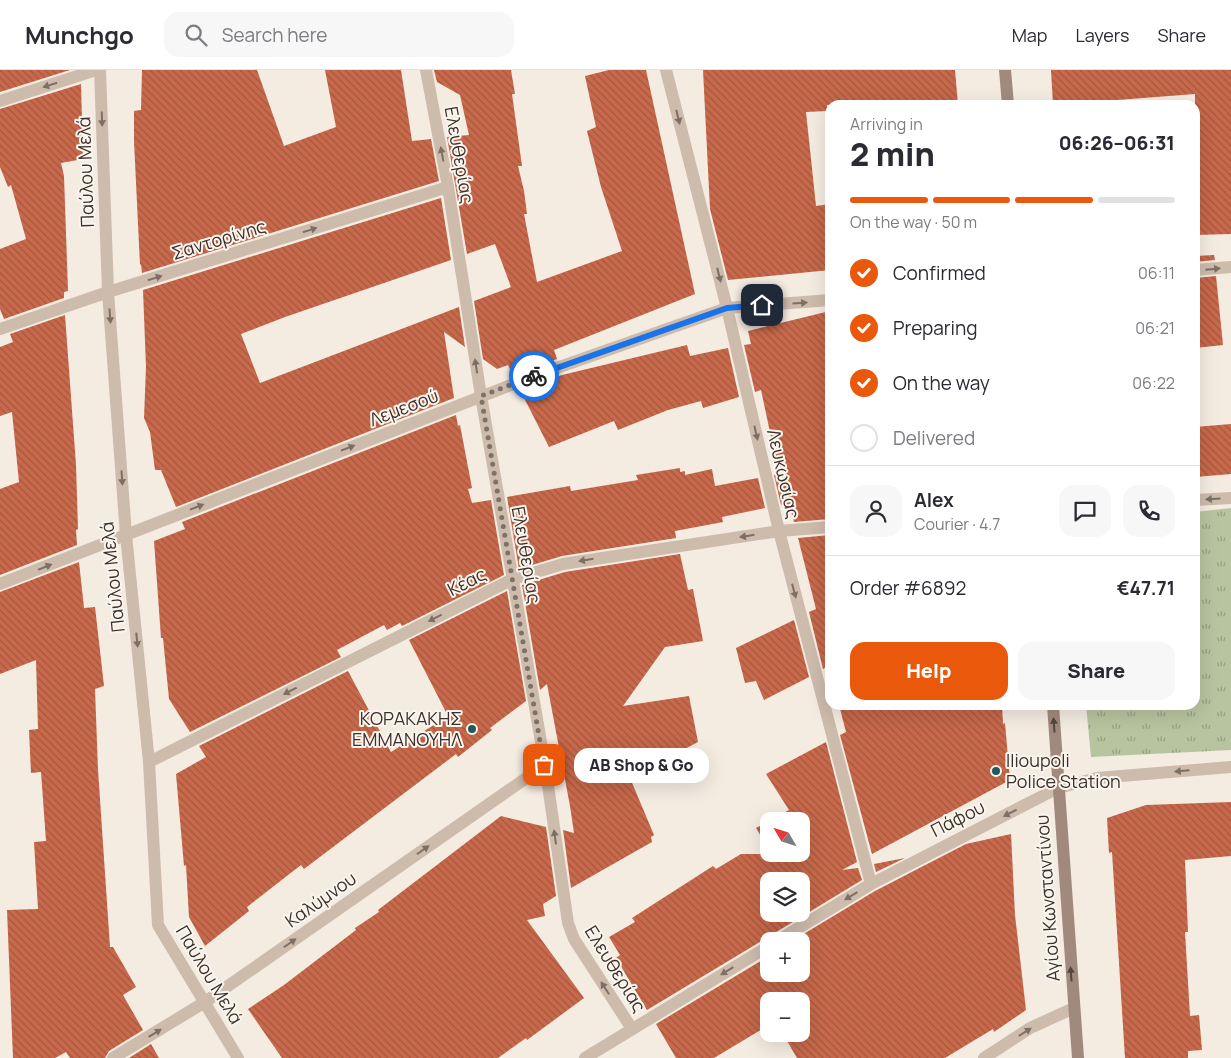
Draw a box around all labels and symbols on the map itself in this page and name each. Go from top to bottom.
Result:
one-way arrow [42,81,57,89]
street label: Ελευθερίας [440,105,480,205]
one-way arrow [674,110,682,125]
one-way arrow [98,111,106,127]
street label: Παύλου Μελά [71,116,99,228]
one-way arrow [438,146,446,162]
street label: Σαντορίνης [169,213,269,265]
one-way arrow [303,226,318,233]
one-way arrow [1205,264,1221,272]
one-way arrow [715,267,723,282]
one-way arrow [148,274,163,282]
pin [741,284,783,326]
one-way arrow [792,298,808,306]
one-way arrow [106,308,114,324]
courier [509,351,559,401]
one-way arrow [472,358,480,374]
street label: Λεμεσού [366,383,442,431]
one-way arrow [752,425,760,440]
street label: Λευκωσίας [762,427,806,521]
one-way arrow [341,444,356,452]
one-way arrow [118,470,126,486]
one-way arrow [1205,495,1221,503]
one-way arrow [189,503,204,510]
street label: Ελευθερίας [507,505,547,605]
street label: Παύλου Μελά [94,521,130,634]
one-way arrow [738,532,754,540]
one-way arrow [578,557,594,565]
street label: Κέας [443,561,490,601]
one-way arrow [38,562,52,570]
one-way arrow [790,583,798,598]
one-way arrow [428,614,443,622]
one-way arrow [133,632,141,648]
one-way arrow [283,687,298,695]
place label: ΚΟΡΑΚΑΚΗΣ ΕΜΜΑΝΟΥΗΛ [352,706,462,751]
one-way arrow [1050,717,1058,733]
marker: ΚΟΡΑΚΑΚΗΣ ΕΜΜΑΝΟΥΗΛ [466,723,478,735]
pin [523,744,565,786]
callout: ΑΒ Shop & Go [574,748,709,782]
place label: Ilioupoli Police Station [1006,748,1121,793]
marker: Ilioupoli Police Station [990,765,1002,777]
one-way arrow [1174,768,1190,776]
street label: Πάφου [926,794,989,842]
one-way arrow [1003,809,1017,817]
north arrow [760,812,810,862]
street label: Αγίου Κωνσταντίνου [1029,814,1065,982]
one-way arrow [551,829,559,845]
one-way arrow [416,845,430,855]
street label: Καλύμνου [280,866,361,932]
one-way arrow [844,892,857,901]
street label: Παύλου Μελά [171,921,249,1028]
street label: Ελευθερίας [580,921,652,1016]
one-way arrow [283,938,297,948]
one-way arrow [1067,966,1075,982]
one-way arrow [721,967,734,976]
one-way arrow [601,982,610,995]
one-way arrow [1018,1027,1031,1036]
one-way arrow [148,1028,161,1037]

